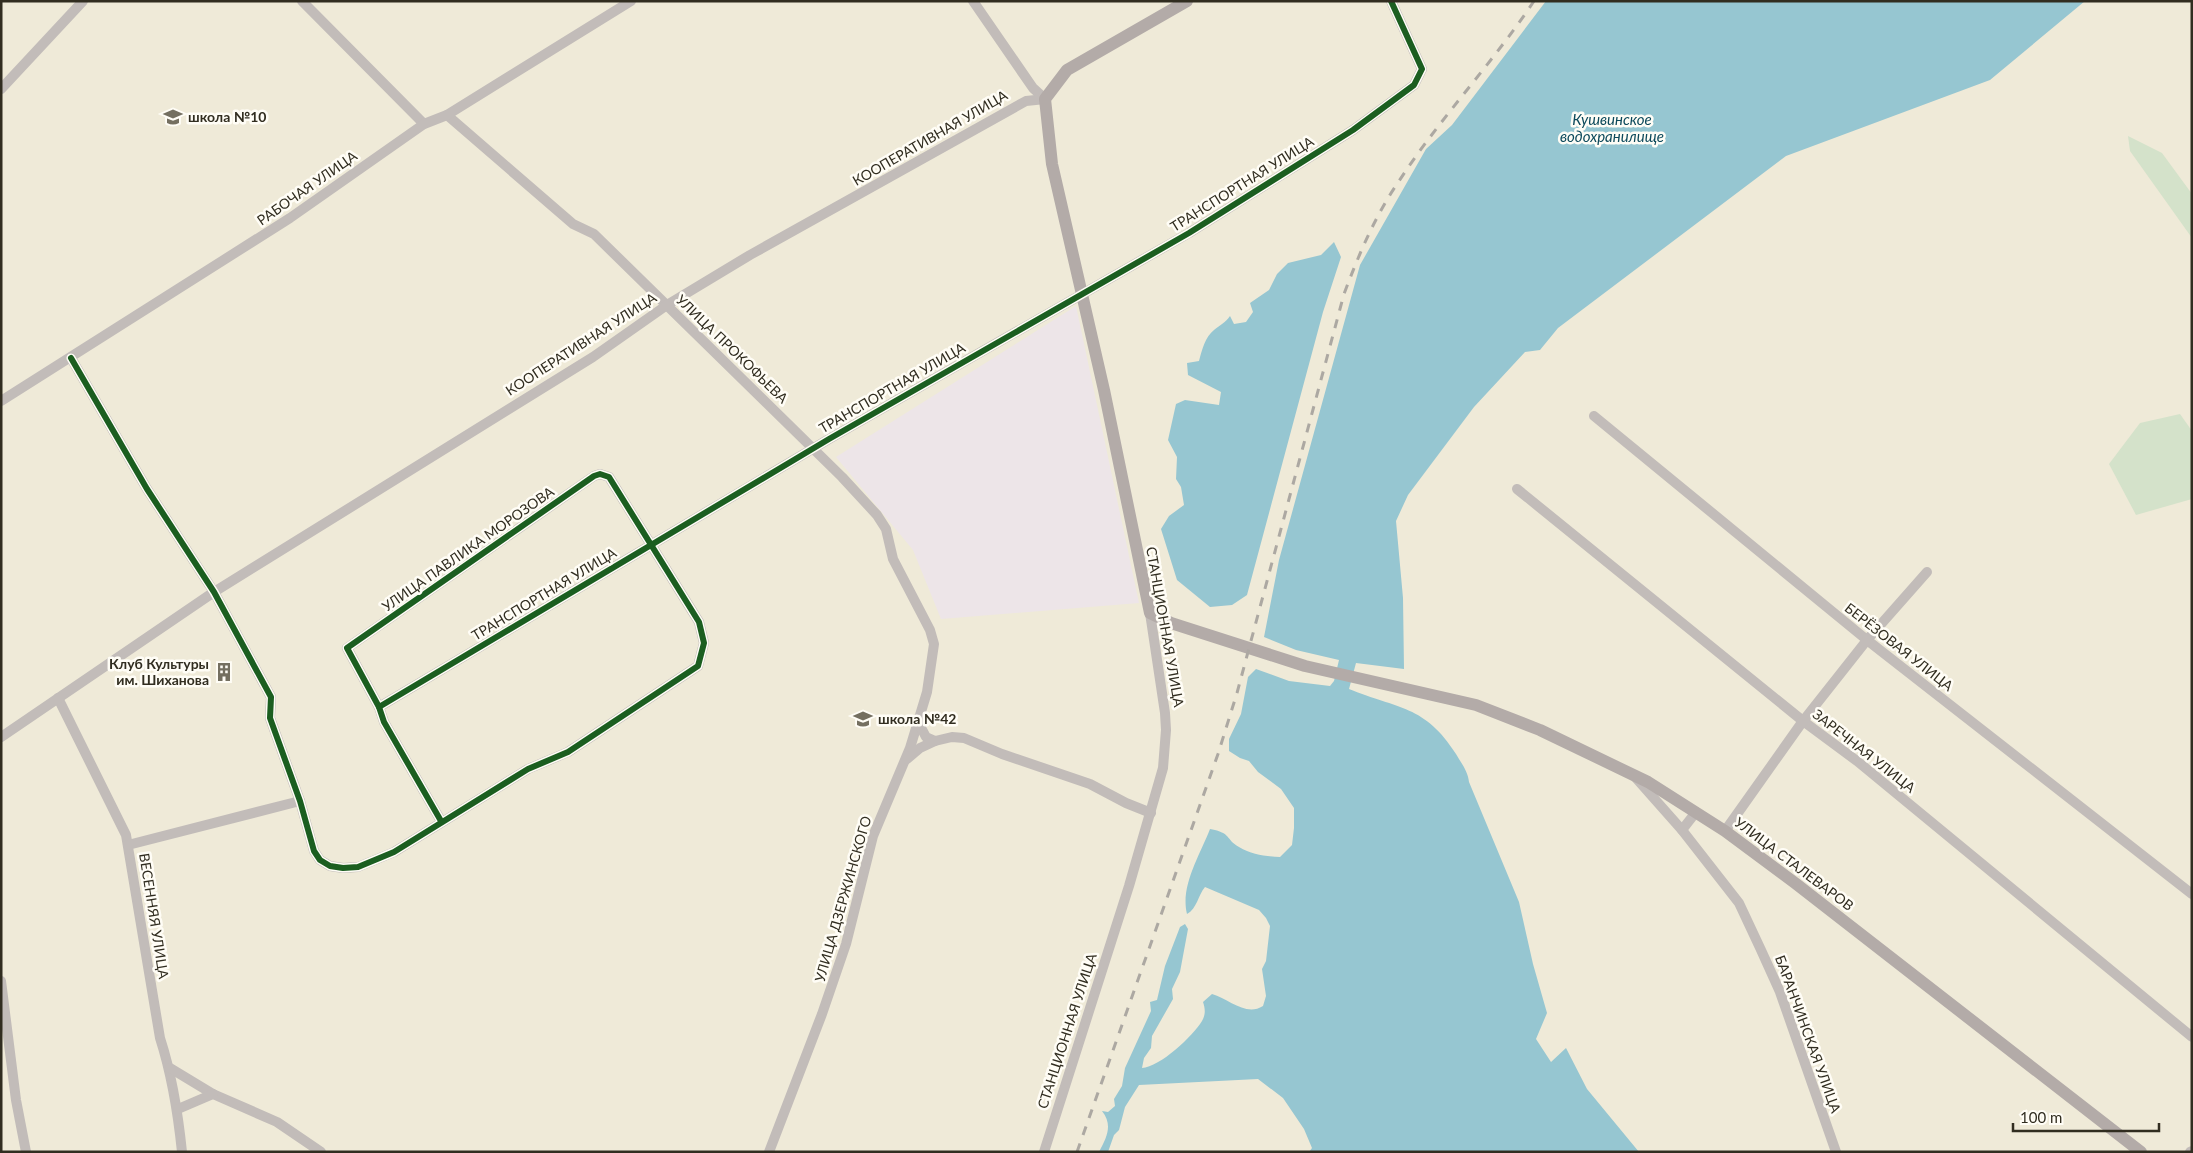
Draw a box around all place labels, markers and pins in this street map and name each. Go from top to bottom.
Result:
school or university icon: школа №10 [162,106,184,128]
place label: школа №10 [188,108,266,125]
place label: Клуб Культуры им. Шиханова [109,655,209,688]
building icon: Клуб Культуры им. Шиханова [213,661,235,683]
school or university icon: школа №42 [852,708,874,730]
place label: школа №42 [878,710,956,727]

